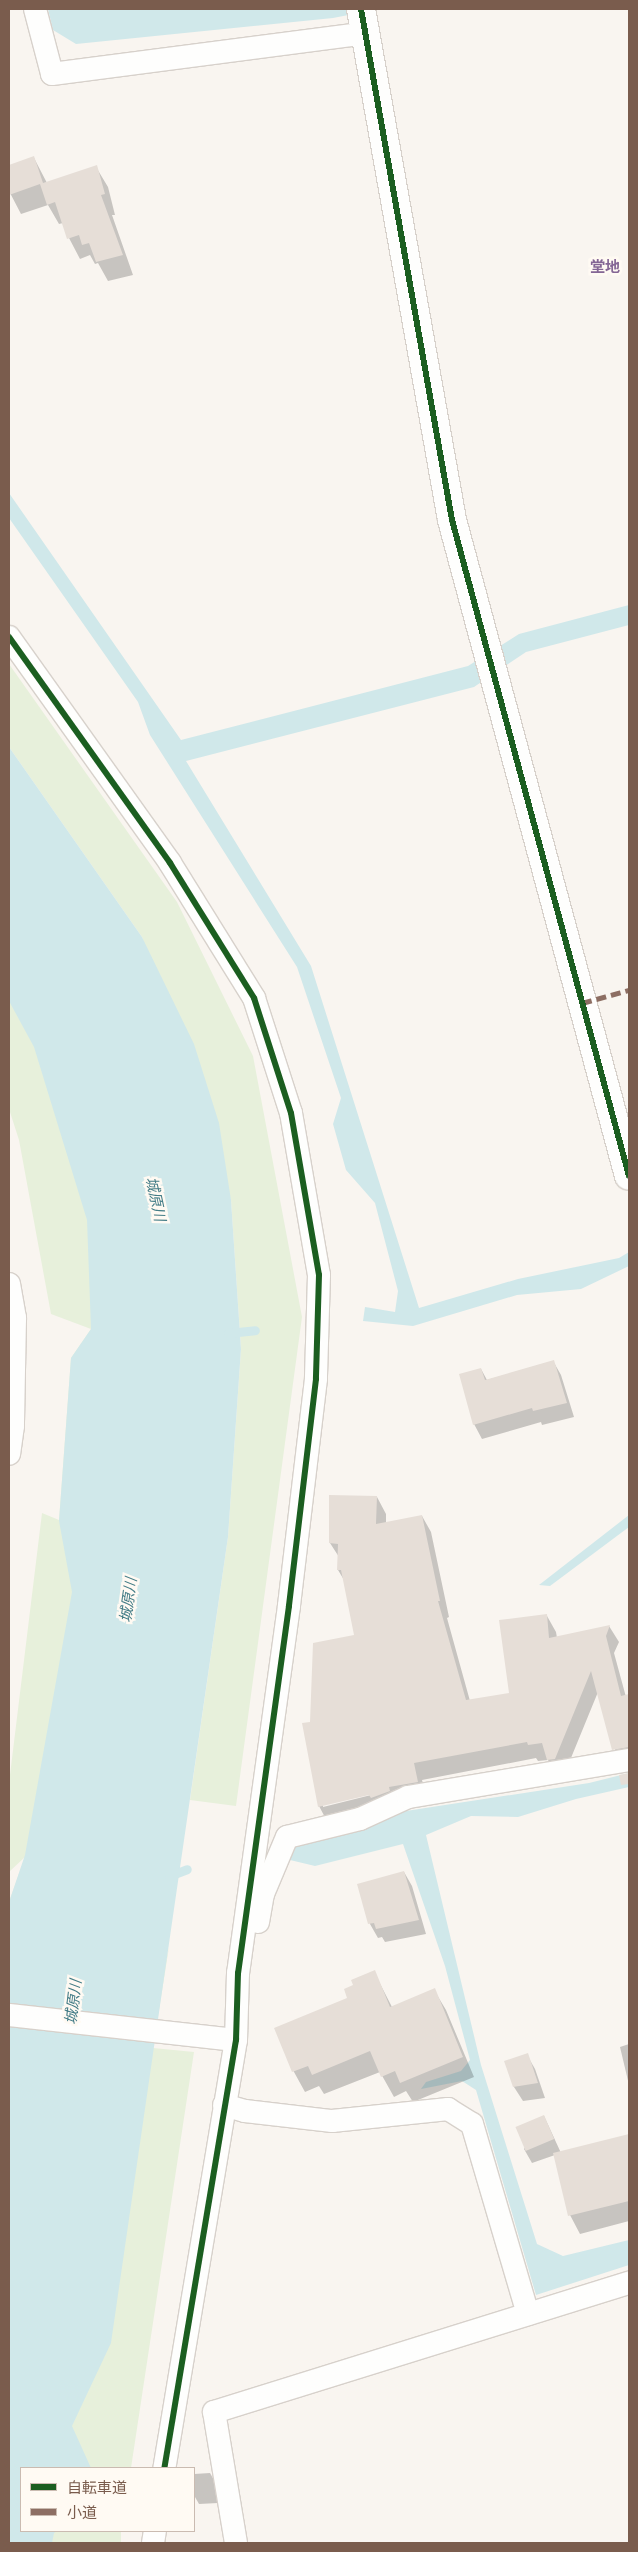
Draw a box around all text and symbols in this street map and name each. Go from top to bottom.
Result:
district label: 堂地 [590,258,620,276]
water label: 城原川 [143,1175,169,1223]
water label: 城原川 [116,1576,140,1624]
water label: 城原川 [61,1979,85,2025]
legend [20,2467,195,2532]
text: 自転車道 [67,2478,127,2497]
text: 小道 [67,2503,97,2522]

